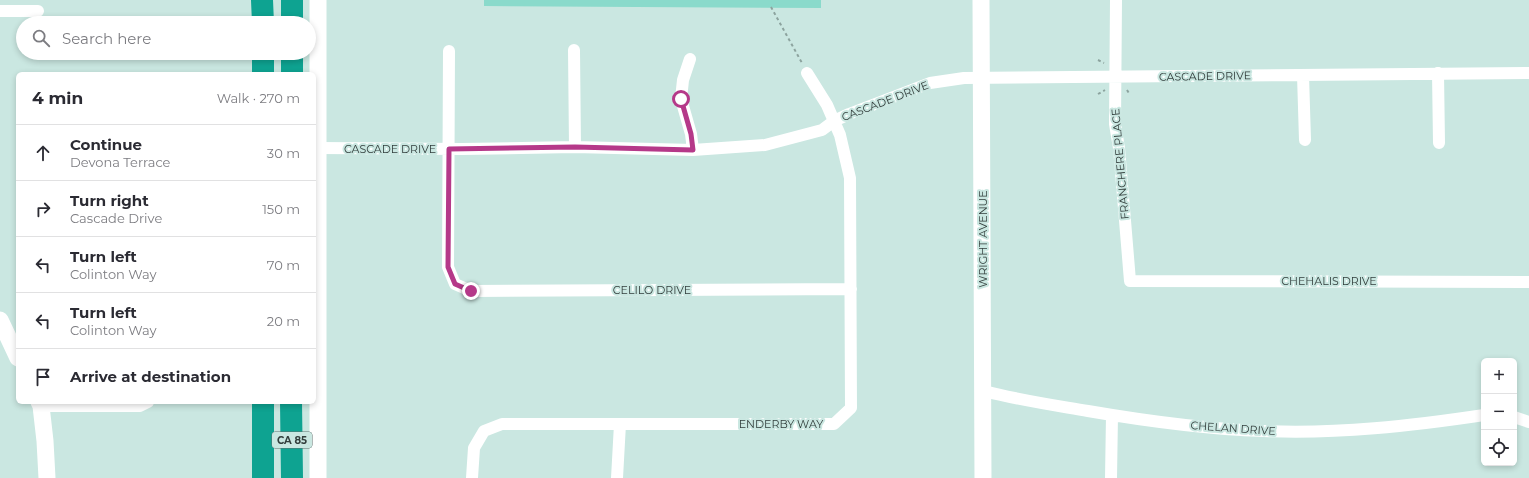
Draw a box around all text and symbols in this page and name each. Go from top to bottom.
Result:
search box [16,16,316,60]
icon: search [30,27,52,49]
text: Search here [62,29,151,48]
street label: CASCADE DRIVE [1159,68,1251,84]
street label: CASCADE DRIVE [839,78,931,124]
text: 4 min [32,88,83,108]
text: Walk · 270 m [217,90,300,106]
route start [672,90,690,108]
street label: FRANCHERE PLACE [1108,108,1132,220]
text: Continue [70,135,142,154]
icon: ahead [32,142,54,164]
street label: CASCADE DRIVE [344,142,436,156]
text: 30 m [267,145,300,161]
text: Devona Terrace [70,154,170,170]
street label: WRIGHT AVENUE [976,190,990,288]
text: Turn right [70,191,149,210]
icon: right [32,198,54,220]
text: 150 m [262,201,300,217]
text: Cascade Drive [70,210,162,226]
text: Turn left [70,247,137,266]
icon: left [32,254,54,276]
text: 70 m [267,257,300,273]
text: Colinton Way [70,266,156,282]
street label: CHEHALIS DRIVE [1281,274,1377,288]
route end [462,282,480,300]
street label: CELILO DRIVE [613,283,691,297]
text: Turn left [70,303,137,322]
icon: left [32,310,54,332]
text: 20 m [267,313,300,329]
text: Colinton Way [70,322,156,338]
map controls [1481,358,1517,466]
button: + [1481,358,1517,394]
icon: arrive [32,366,54,388]
text: Arrive at destination [70,367,231,386]
button: − [1481,394,1517,430]
street label: ENDERBY WAY [739,417,823,431]
street label: CHELAN DRIVE [1190,418,1276,438]
button: locate [1481,430,1517,466]
road number: CA 85 [272,432,312,448]

